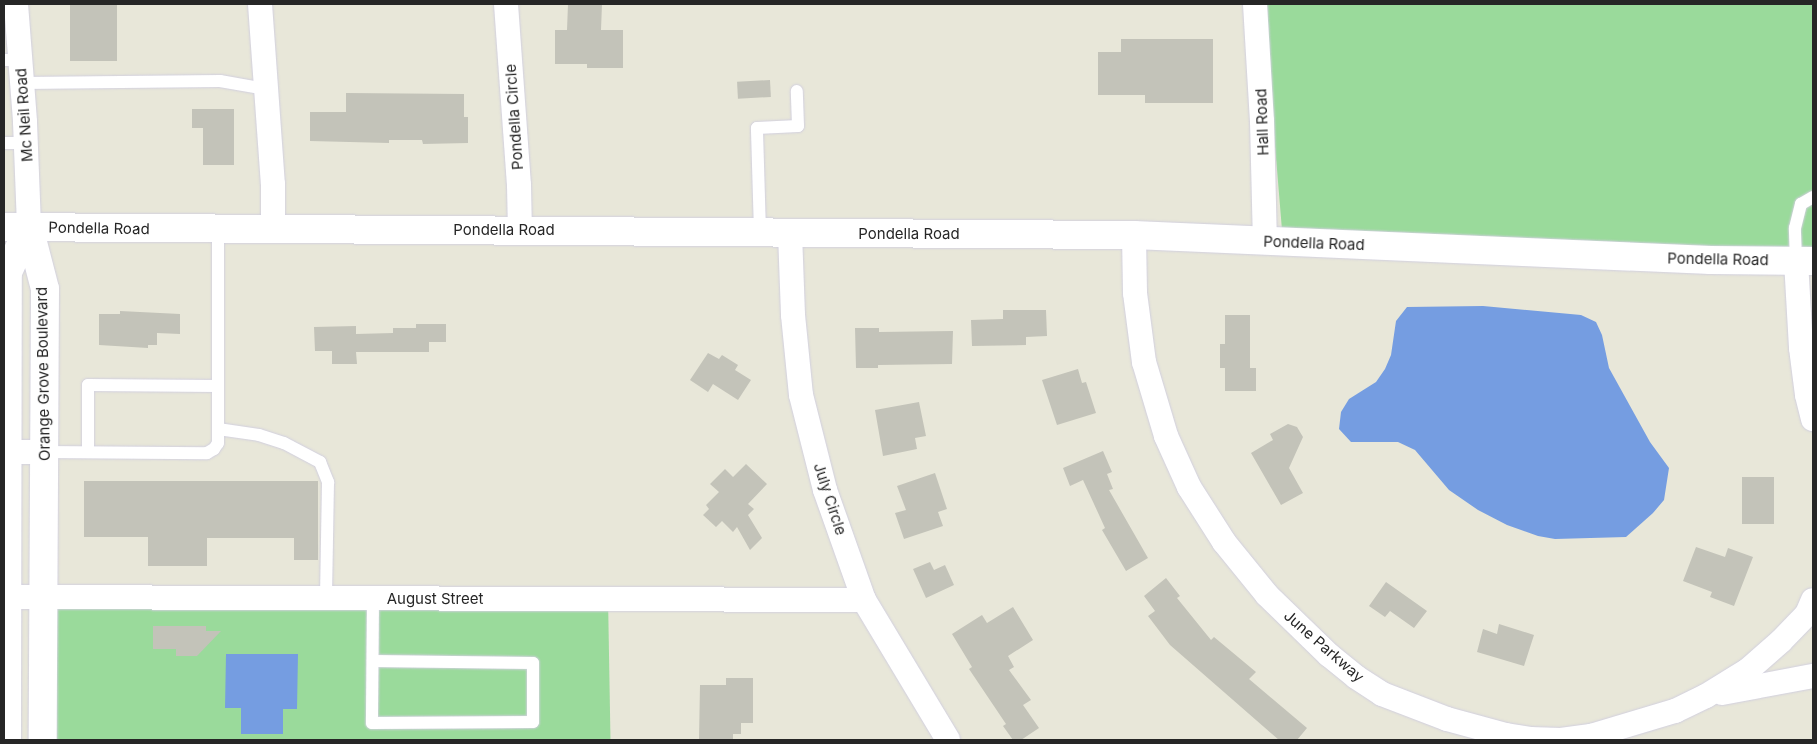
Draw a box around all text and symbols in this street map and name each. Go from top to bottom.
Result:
street label: Pondella Circle [501,63,527,171]
street label: Mc Neil Road [12,67,36,163]
street label: Hall Road [1252,88,1272,156]
street label: Pondella Road [48,218,150,238]
street label: Pondella Road [453,221,555,239]
street label: Pondella Road [858,225,960,243]
street label: Pondella Road [1263,232,1365,254]
street label: Pondella Road [1667,249,1769,269]
street label: Orange Grove Boulevard [32,287,54,461]
street label: July Circle [810,461,850,537]
street label: August Street [387,590,483,608]
street label: June Parkway [1280,606,1368,686]

